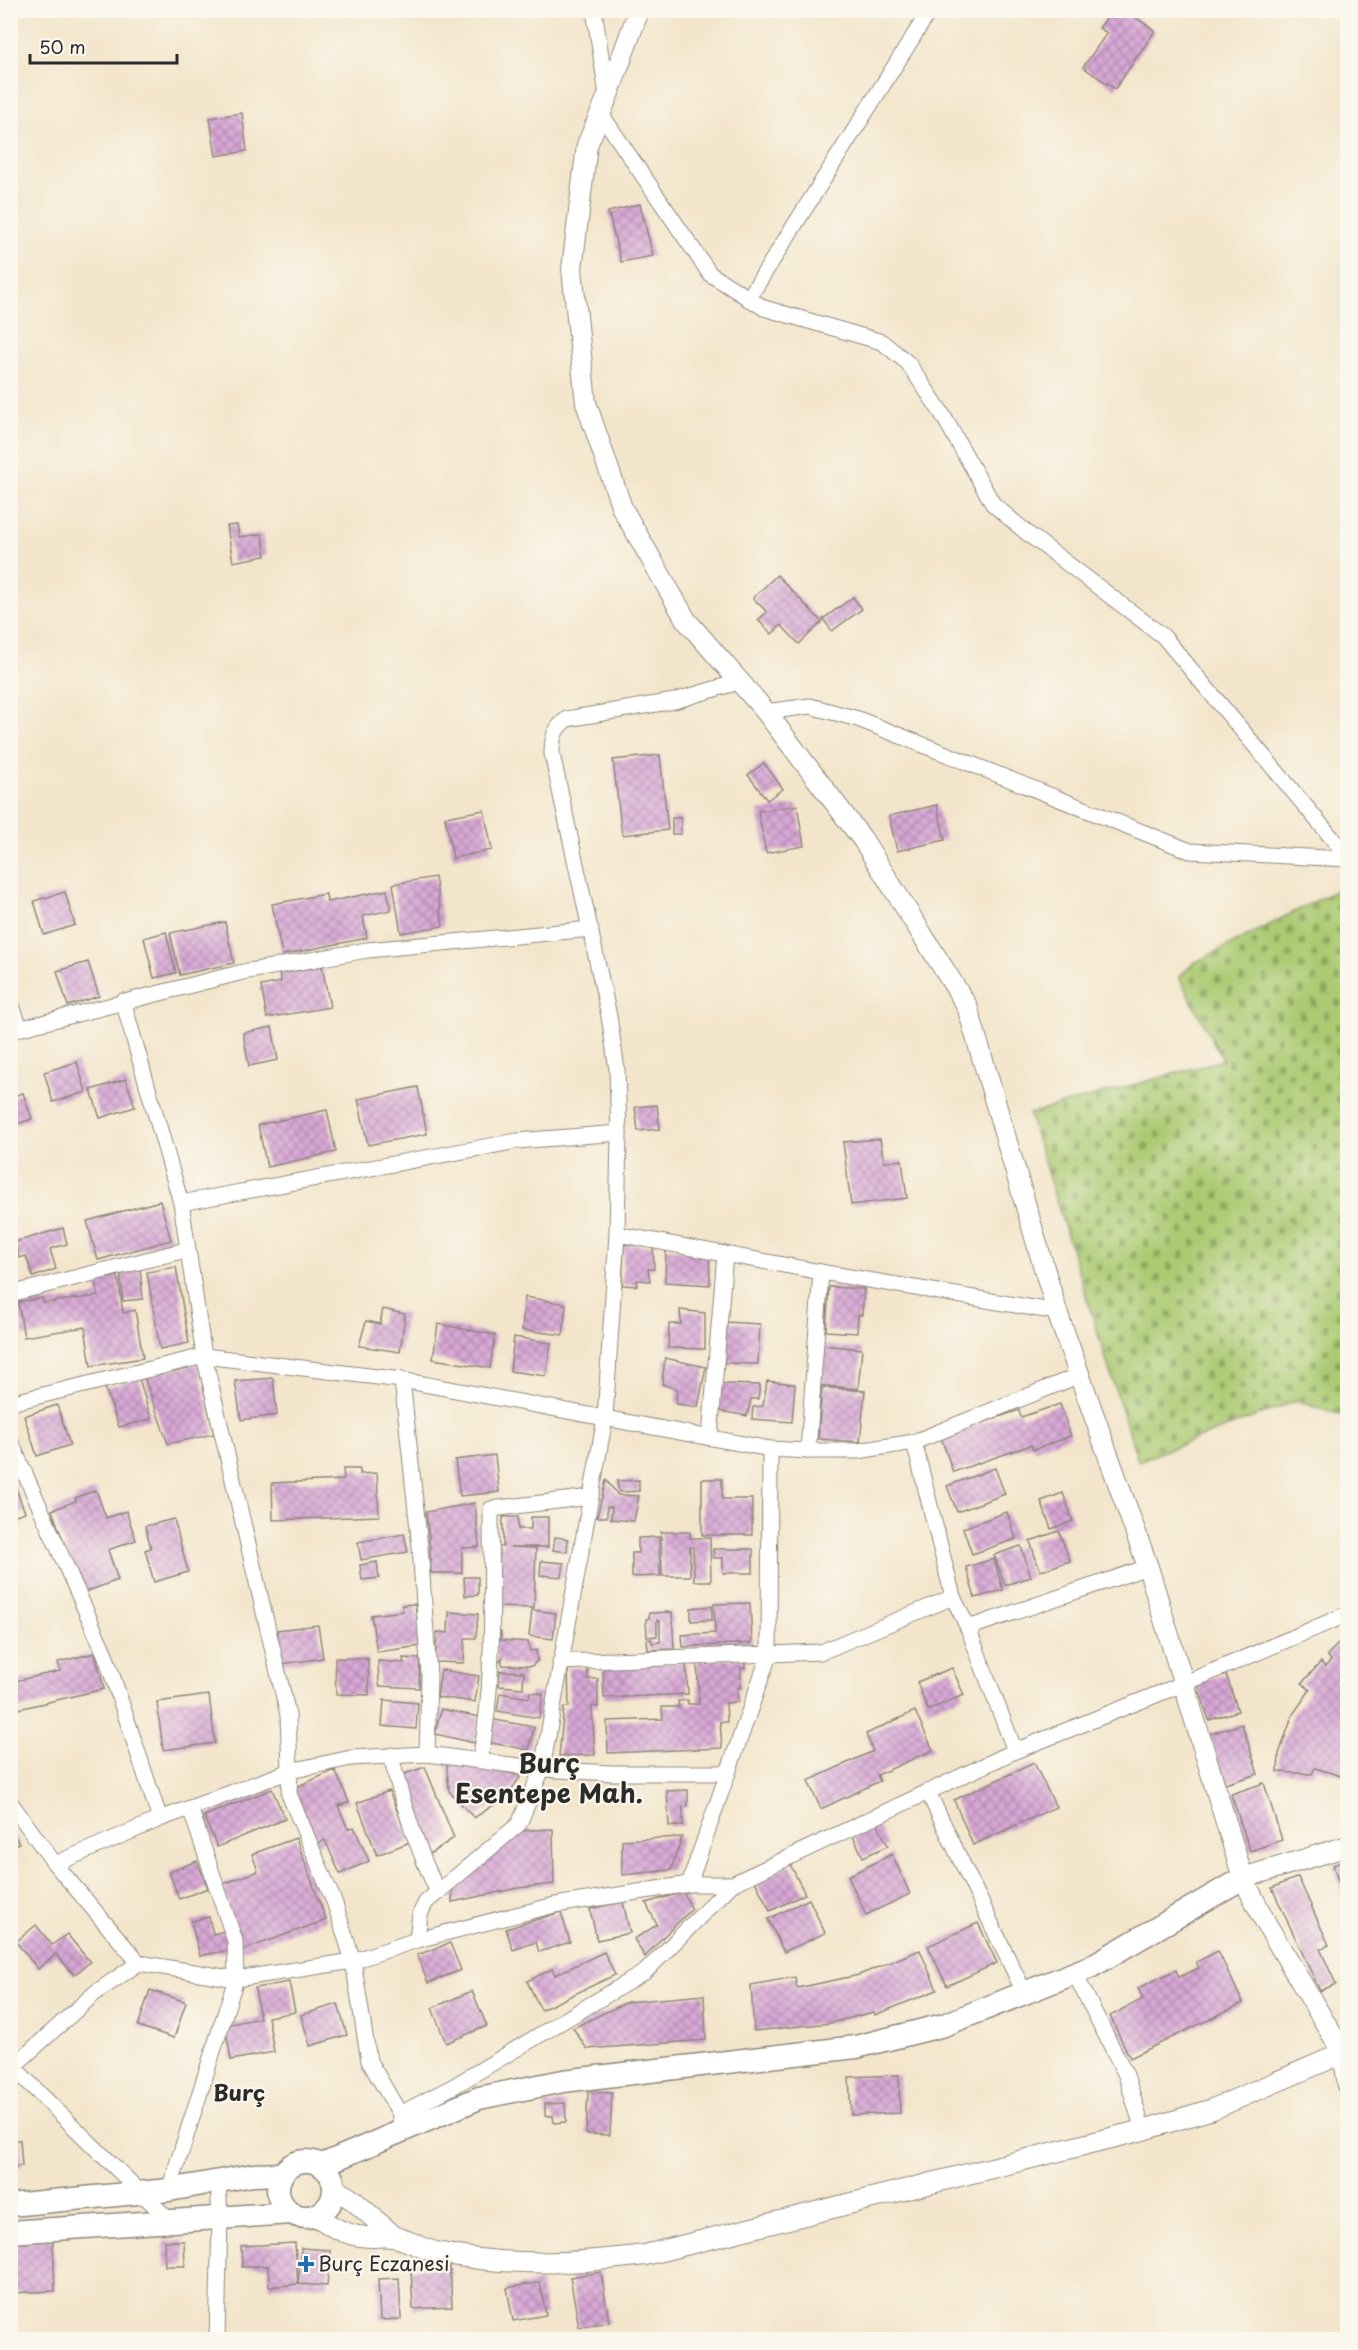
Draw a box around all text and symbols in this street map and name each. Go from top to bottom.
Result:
scale bar [30,27,177,65]
text: 50 m [39,33,86,60]
district label: Burç Esentepe Mah. [455,1743,643,1812]
district label: Burç [213,2075,265,2108]
place label: Burç Eczanesi [318,2248,450,2278]
marker: Burç Eczanesi [299,2257,313,2271]

